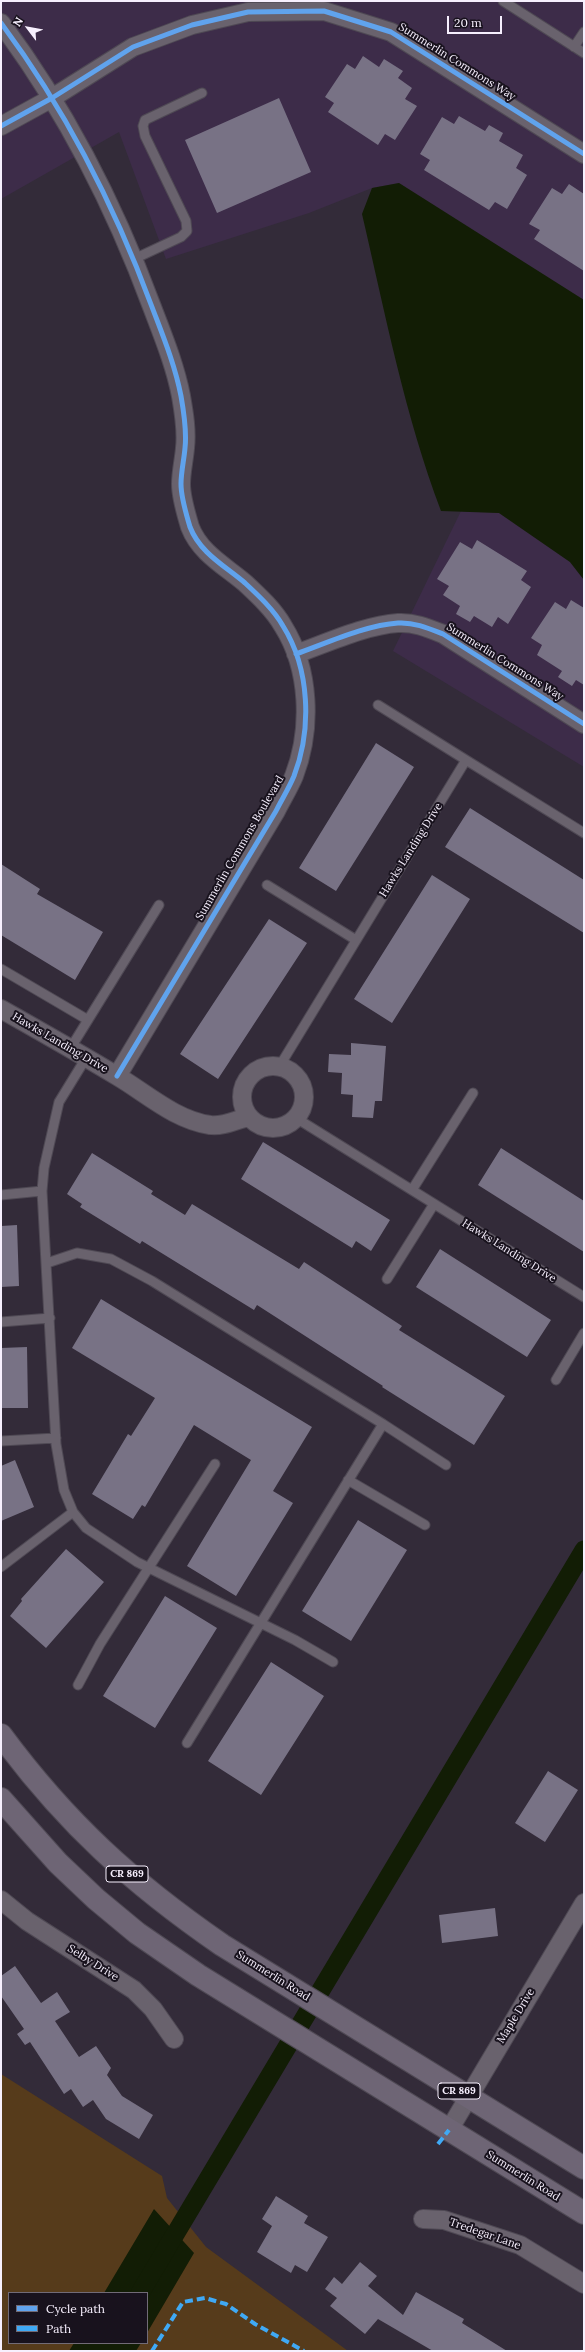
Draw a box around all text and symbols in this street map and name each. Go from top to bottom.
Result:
north arrow [8,8,48,48]
scale bar [449,8,504,34]
text: N [10,14,26,29]
text: 20 m [454,15,482,30]
street label: Summerlin Commons Way [396,20,518,104]
street label: Summerlin Commons Way [444,620,566,704]
street label: Summerlin Commons Boulevard [193,773,287,923]
street label: Hawks Landing Drive [377,800,445,900]
street label: Hawks Landing Drive [10,1010,110,1076]
street label: Hawks Landing Drive [459,1217,559,1285]
road number: CR 869 [106,1866,148,1882]
street label: Selby Drive [65,1942,121,1984]
street label: Summerlin Road [234,1948,312,2004]
street label: Maple Drive [494,1986,538,2046]
road number: CR 869 [438,2083,480,2099]
street label: Summerlin Road [484,2148,562,2204]
street label: Tredegar Lane [448,2216,522,2252]
legend [8,2292,148,2344]
text: Cycle path [46,2301,105,2316]
text: Path [46,2321,71,2336]

